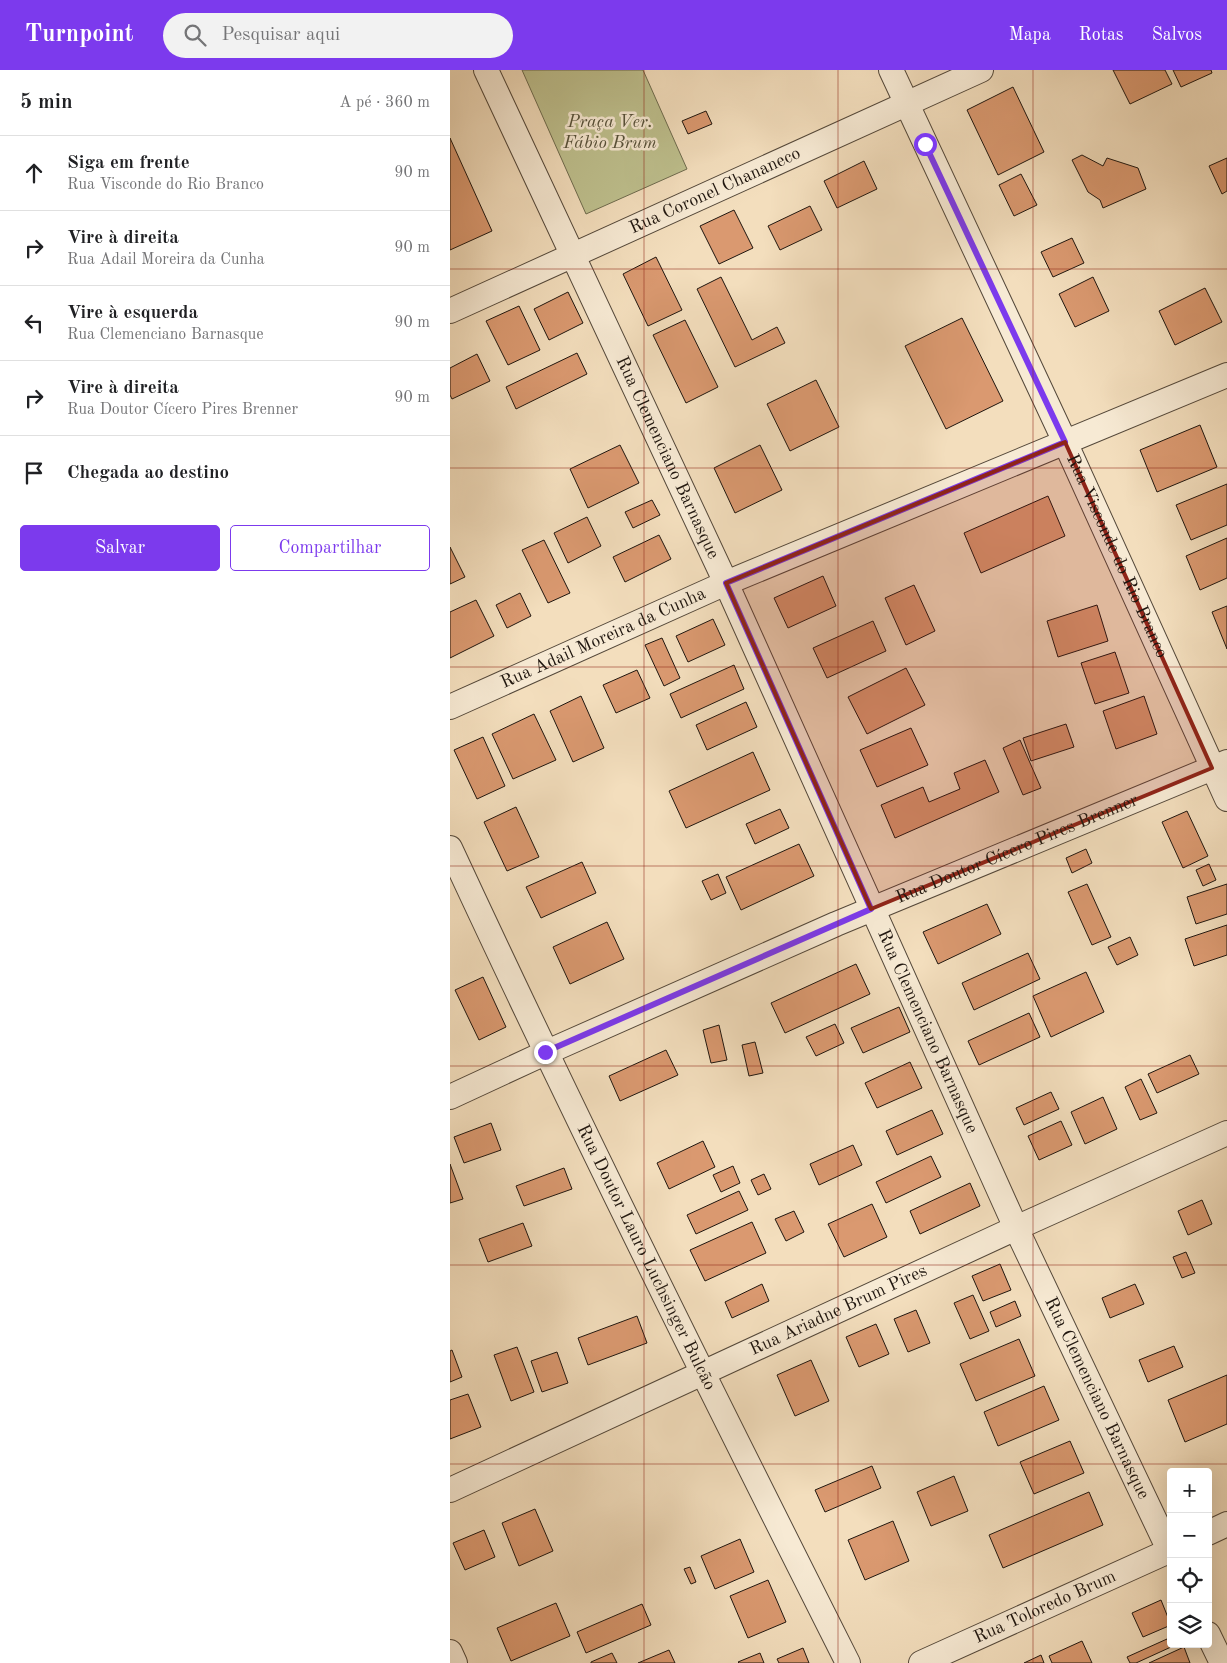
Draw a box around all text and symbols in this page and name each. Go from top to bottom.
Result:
search box [163,13,513,58]
icon: search [181,21,209,49]
text: Turnpoint [25,23,133,47]
text: Pesquisar aqui [221,26,340,45]
text: Mapa [1009,26,1051,44]
text: Rotas [1079,26,1124,44]
text: Salvos [1152,26,1202,44]
text: 5 min [20,92,73,113]
text: A pé · 360 m [339,95,430,111]
park label: Praça Ver. Fábio Brum [562,113,657,152]
route start [914,133,937,156]
street label: Rua Coronel Chananeco [627,144,803,237]
text: Siga em frente [67,154,190,173]
icon: ahead [20,159,48,187]
text: 90 m [394,165,430,181]
text: Rua Visconde do Rio Branco [67,177,264,193]
text: Vire à direita [67,229,179,248]
icon: right [20,234,48,262]
text: 90 m [394,240,430,256]
text: Rua Adail Moreira da Cunha [67,252,265,268]
text: Vire à esquerda [67,304,198,323]
icon: left [20,309,48,337]
text: 90 m [394,315,430,331]
text: Rua Clemenciano Barnasque [67,327,264,343]
street label: Rua Clemenciano Barnasque [612,354,722,562]
text: Vire à direita [67,379,179,398]
icon: right [20,384,48,412]
text: 90 m [394,390,430,406]
text: Rua Doutor Cícero Pires Brenner [67,402,298,418]
street label: Rua Visconde do Rio Branco [1063,451,1171,661]
icon: arrive [20,459,48,487]
text: Chegada ao destino [67,464,229,483]
button: Salvar [20,525,220,571]
button: Compartilhar [230,525,430,571]
street label: Rua Adail Moreira da Cunha [498,584,709,692]
street label: Rua Doutor Cícero Pires Brenner [893,791,1141,907]
street label: Rua Clemenciano Barnasque [874,927,981,1136]
route end [534,1041,557,1064]
street label: Rua Doutor Lauro Luchsinger Bulcão [573,1122,719,1393]
street label: Rua Ariadne Brum Pires [747,1261,930,1359]
street label: Rua Clemenciano Barnasque [1041,1294,1153,1502]
map controls [1167,1468,1212,1648]
button: + [1167,1468,1212,1513]
button: − [1167,1513,1212,1558]
button: locate [1167,1558,1212,1603]
street label: Rua Toloredo Brum [971,1567,1119,1647]
button: layers [1167,1603,1212,1648]

